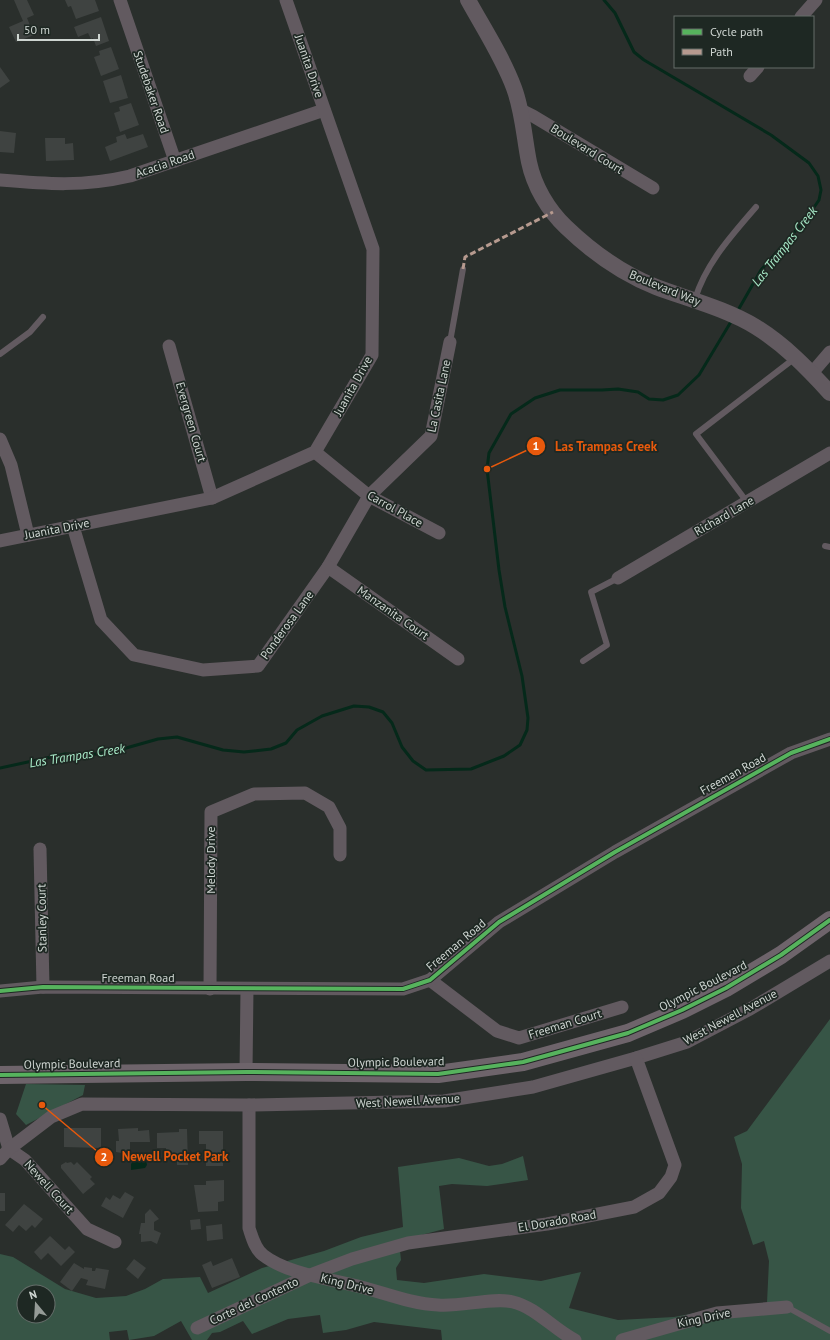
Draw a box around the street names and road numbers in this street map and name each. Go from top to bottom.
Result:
street label: Juanita Drive [291,31,327,99]
street label: Studebaker Road [130,49,173,135]
street label: Boulevard Court [548,120,626,177]
street label: Acacia Road [133,146,196,181]
street label: Boulevard Way [627,266,703,309]
street label: Juanita Drive [330,353,375,419]
street label: La Casita Lane [424,358,454,434]
street label: Evergreen Court [173,380,210,464]
street label: Carrol Place [365,487,426,530]
street label: Richard Lane [691,492,756,539]
street label: Juanita Drive [22,515,91,542]
street label: Manzanita Court [355,582,432,643]
street label: Ponderosa Lane [257,587,317,662]
street label: Freeman Road [697,749,768,798]
street label: Melody Drive [203,826,218,894]
street label: Stanley Court [33,884,50,952]
street label: Freeman Road [423,915,489,974]
street label: Olympic Boulevard [656,957,749,1014]
street label: Freeman Road [101,970,175,985]
street label: West Newell Avenue [680,986,779,1048]
street label: Freeman Court [526,1005,603,1042]
street label: Olympic Boulevard [348,1053,444,1070]
street label: Olympic Boulevard [24,1055,120,1072]
street label: West Newell Avenue [356,1090,460,1111]
street label: Newell Court [21,1157,77,1217]
street label: El Dorado Road [517,1206,597,1235]
street label: King Drive [319,1270,375,1297]
street label: Corte del Contento [207,1273,301,1328]
street label: King Drive [676,1305,732,1330]

